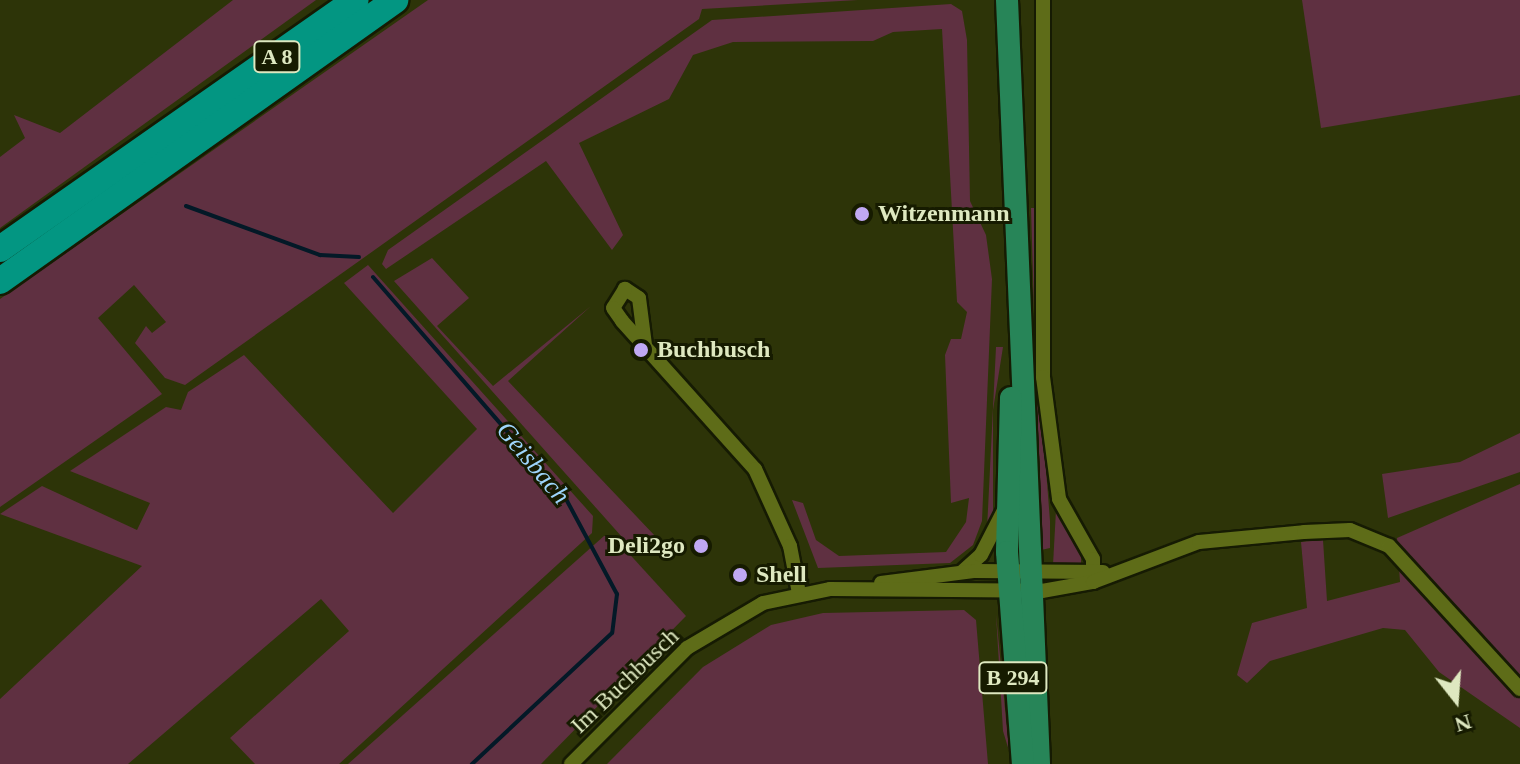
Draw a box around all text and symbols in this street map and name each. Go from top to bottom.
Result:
road number: A 8 [251,39,303,75]
place label: Witzenmann [878,200,1010,228]
marker: Witzenmann [853,205,871,223]
place label: Buchbusch [657,336,770,364]
marker: Buchbusch [632,341,650,359]
water label: Geisbach [489,415,577,511]
place label: Deli2go [608,532,685,560]
marker: Deli2go [692,537,710,555]
place label: Shell [756,561,807,589]
marker: Shell [731,566,749,584]
street label: Im Buchbusch [565,622,685,740]
road number: B 294 [977,660,1049,696]
north arrow [1416,660,1496,740]
text: N [1452,709,1474,738]

